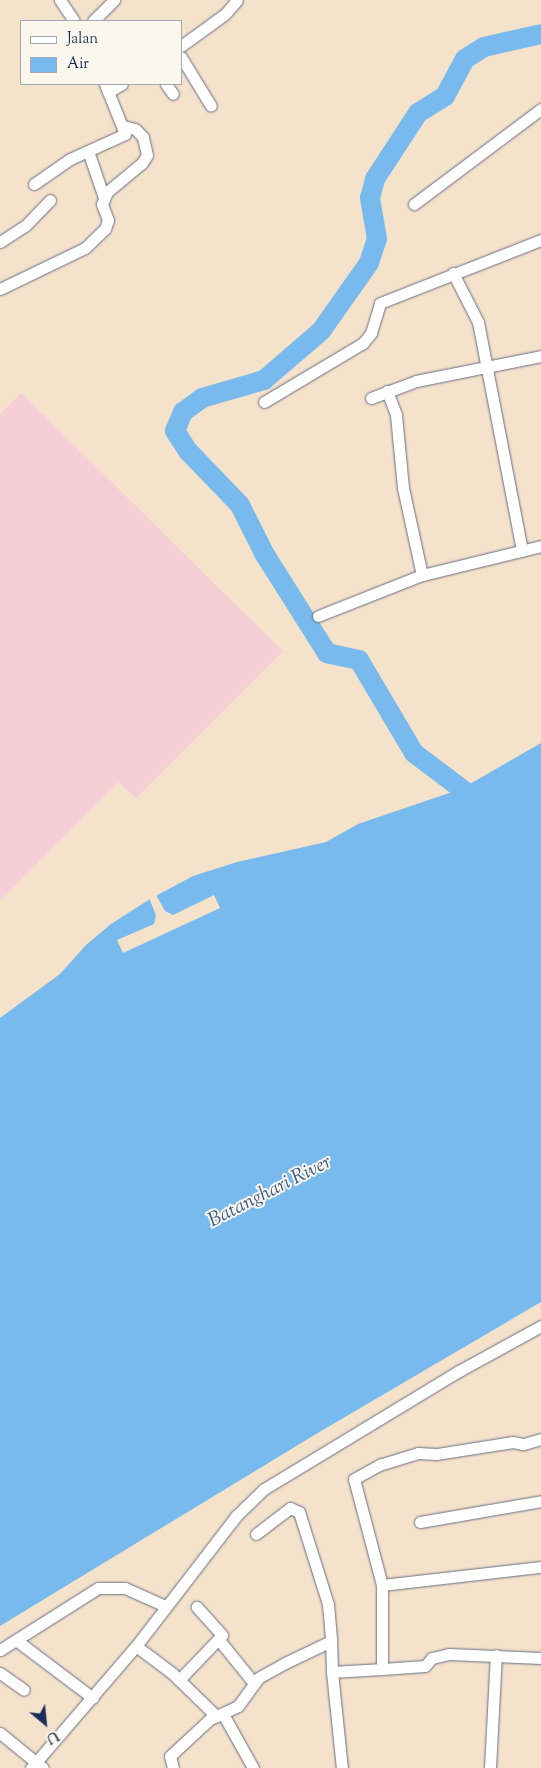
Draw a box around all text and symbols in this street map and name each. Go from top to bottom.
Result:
legend [20,20,182,85]
text: Jalan [67,29,98,50]
text: Air [67,54,89,75]
water label: Batanghari River [204,1151,336,1233]
north arrow [20,1698,70,1748]
text: U [42,1725,62,1748]

